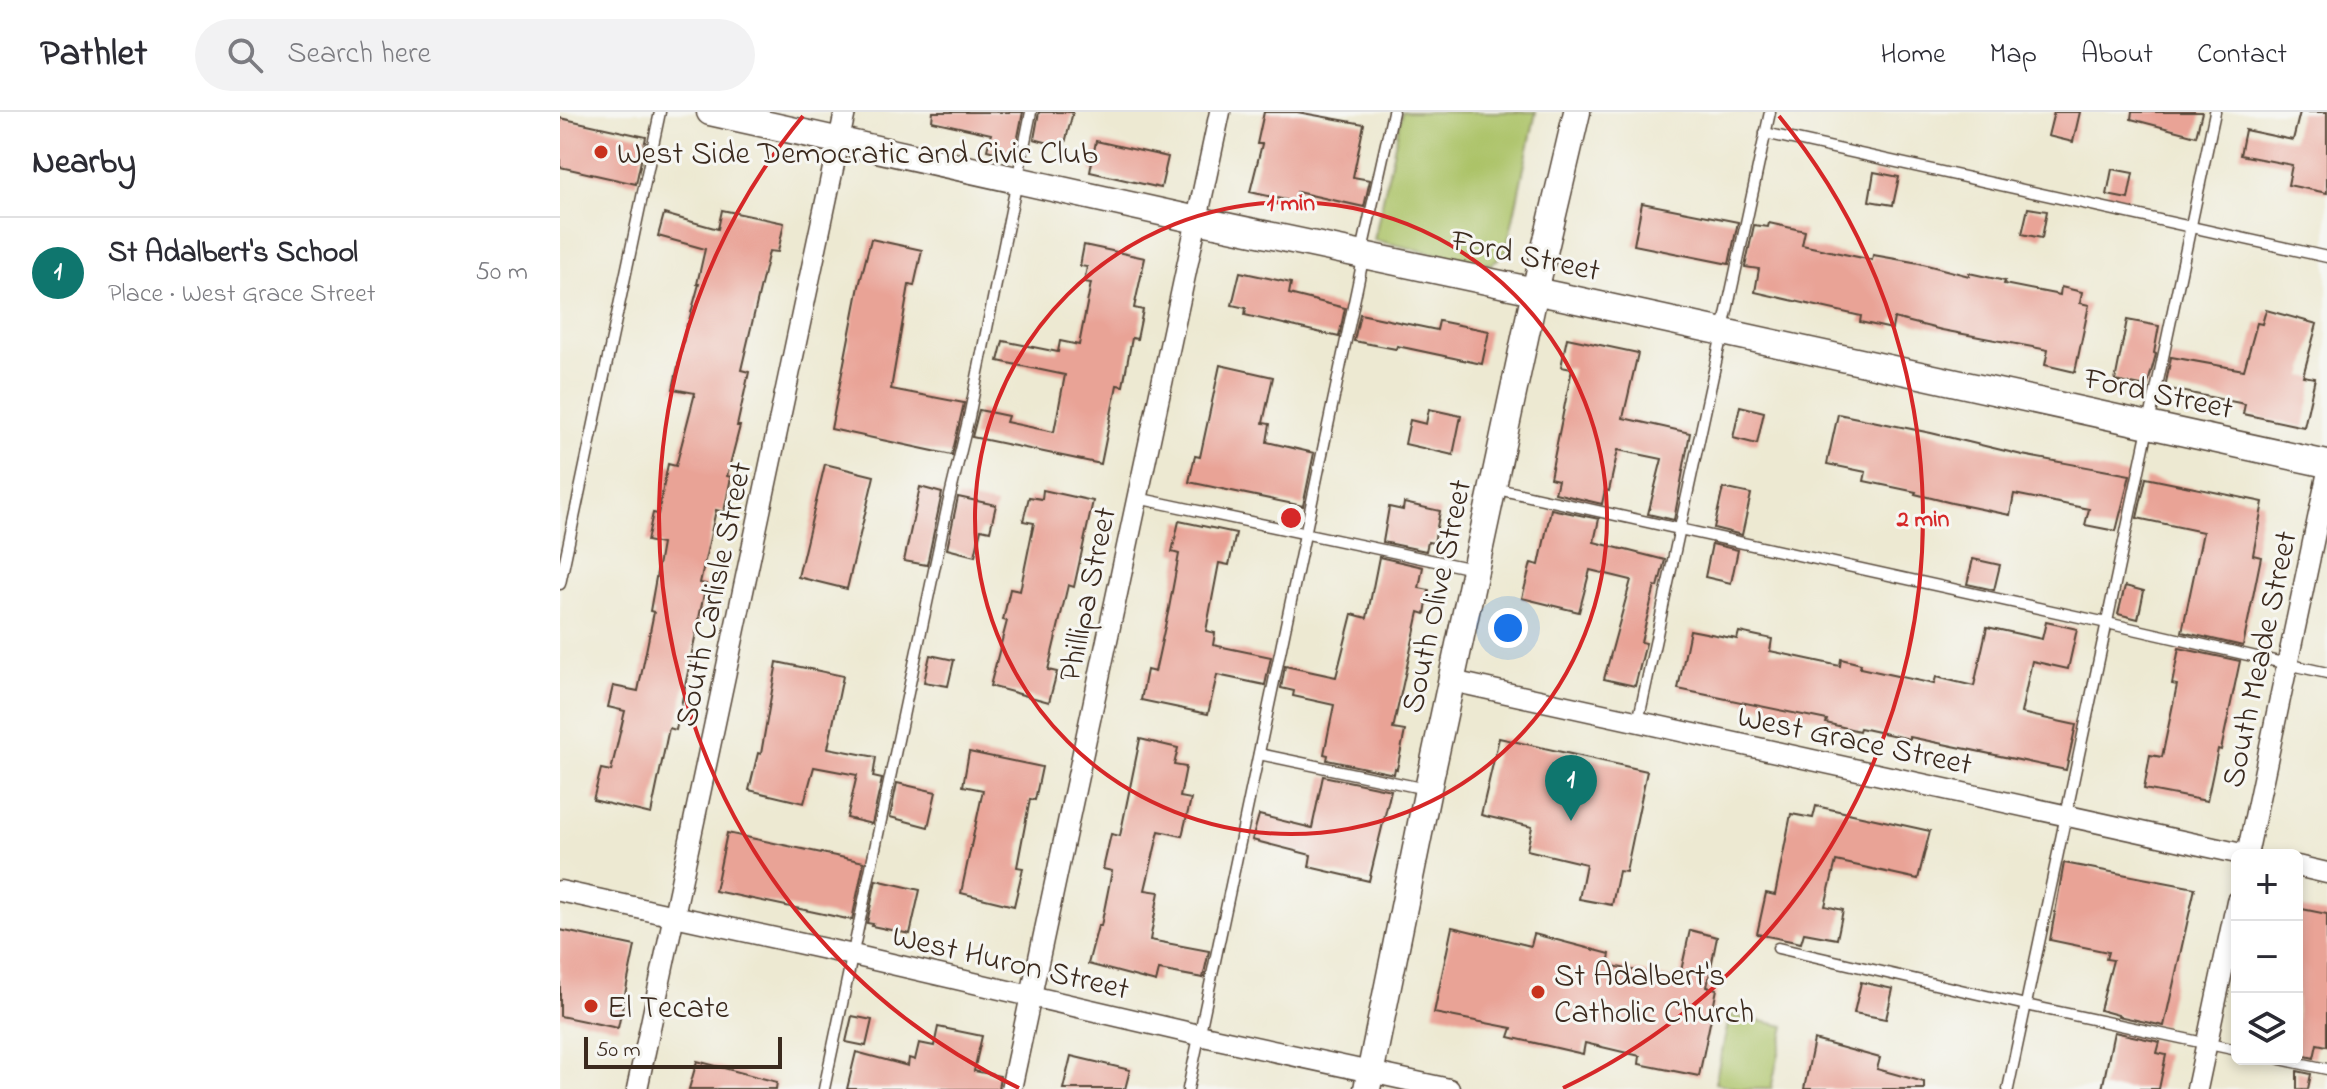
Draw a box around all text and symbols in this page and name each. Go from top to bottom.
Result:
search box [195,19,755,91]
text: Pathlet [40,27,147,83]
icon: search [223,33,267,77]
text: Search here [287,33,431,77]
text: Home [1880,35,1946,76]
text: Map [1990,35,2037,76]
text: About [2081,35,2153,76]
text: Contact [2197,35,2287,76]
place label: West Side Democratic and Civic Club [617,132,1098,179]
text: Nearby [32,139,136,189]
marker: West Side Democratic and Civic Club [592,143,610,161]
text: 1 min [1267,187,1315,222]
street label: Ford Street [1446,219,1604,296]
text: St Adalbert's School [108,232,358,276]
text: 1 [54,254,62,292]
text: 50 m [475,254,528,292]
text: Place · West Grace Street [108,276,376,314]
street label: Ford Street [2079,357,2237,434]
street label: South Carlisle Street [664,458,767,732]
street label: South Olive Street [1391,475,1486,718]
street label: Phillipa Street [1048,503,1131,686]
text: 2 min [1896,503,1950,538]
centre of rings [1277,504,1305,532]
street label: South Meade Street [2211,527,2312,792]
your location [1488,608,1528,648]
street label: West Grace Street [1733,695,1976,790]
pin: 1 [1545,755,1597,821]
map controls [2231,849,2303,1065]
button: + [2231,849,2303,921]
street label: West Huron Street [887,914,1134,1015]
button: − [2231,921,2303,993]
place label: St Adalbert's Catholic Church [1554,954,1754,1038]
marker: St Adalbert's Catholic Church [1529,983,1547,1001]
place label: El Tecate [607,986,730,1033]
button: layers [2231,993,2303,1065]
marker: El Tecate [582,997,600,1015]
scale bar [584,1033,782,1069]
text: 50 m [596,1035,641,1067]

